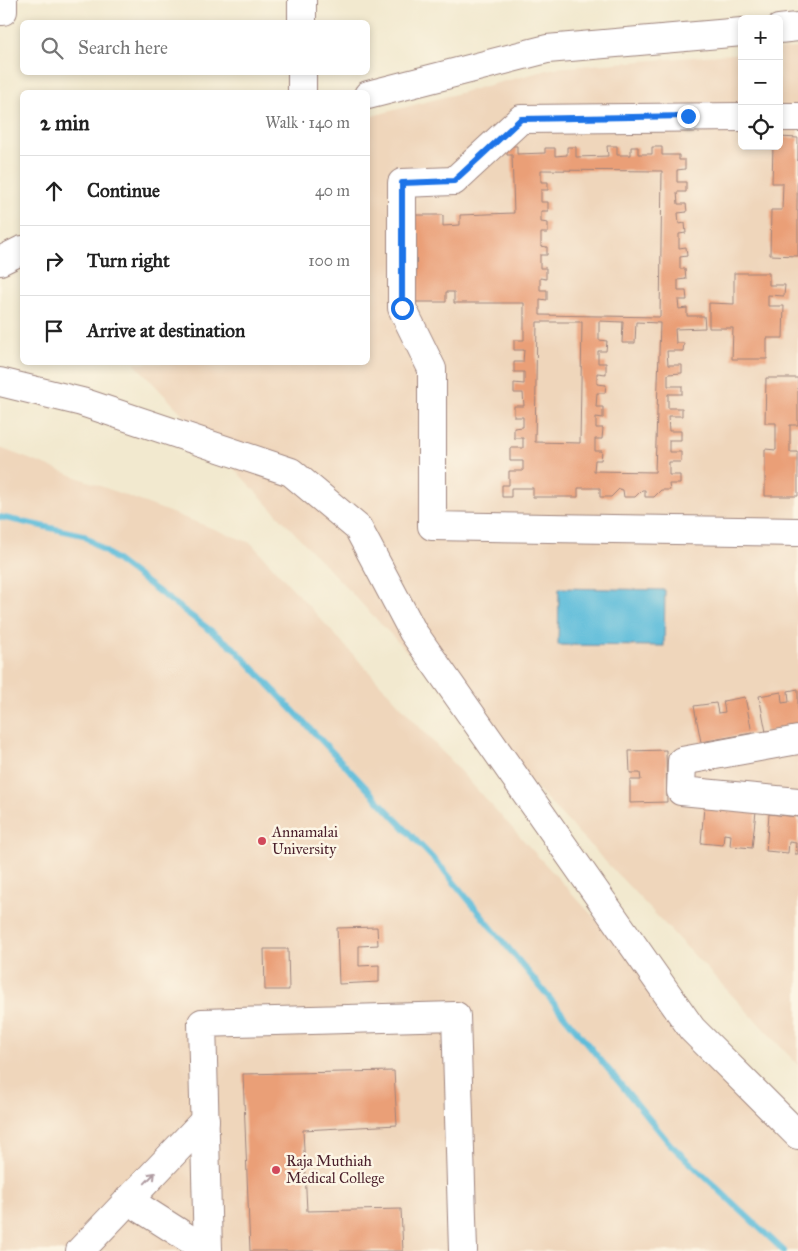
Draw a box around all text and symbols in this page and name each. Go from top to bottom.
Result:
map controls [738,15,783,150]
button: + [738,15,783,60]
search box [20,20,370,75]
icon: search [38,34,66,62]
text: Search here [78,36,168,59]
button: − [738,60,783,105]
route end [677,105,700,128]
button: locate [738,105,783,150]
text: 2 min [40,110,90,136]
text: Walk · 140 m [265,113,350,132]
icon: ahead [40,177,68,205]
text: Continue [87,179,160,202]
text: 40 m [315,181,350,200]
icon: right [40,247,68,275]
text: Turn right [87,249,170,272]
text: 100 m [308,251,350,270]
route start [391,297,414,320]
icon: arrive [40,317,68,345]
text: Arrive at destination [87,319,245,342]
place label: Annamalai University [271,823,338,858]
marker: Annamalai University [256,835,268,847]
place label: Raja Muthiah Medical College [286,1152,385,1187]
marker: Raja Muthiah Medical College [270,1164,282,1176]
one-way arrow [143,1172,155,1184]

